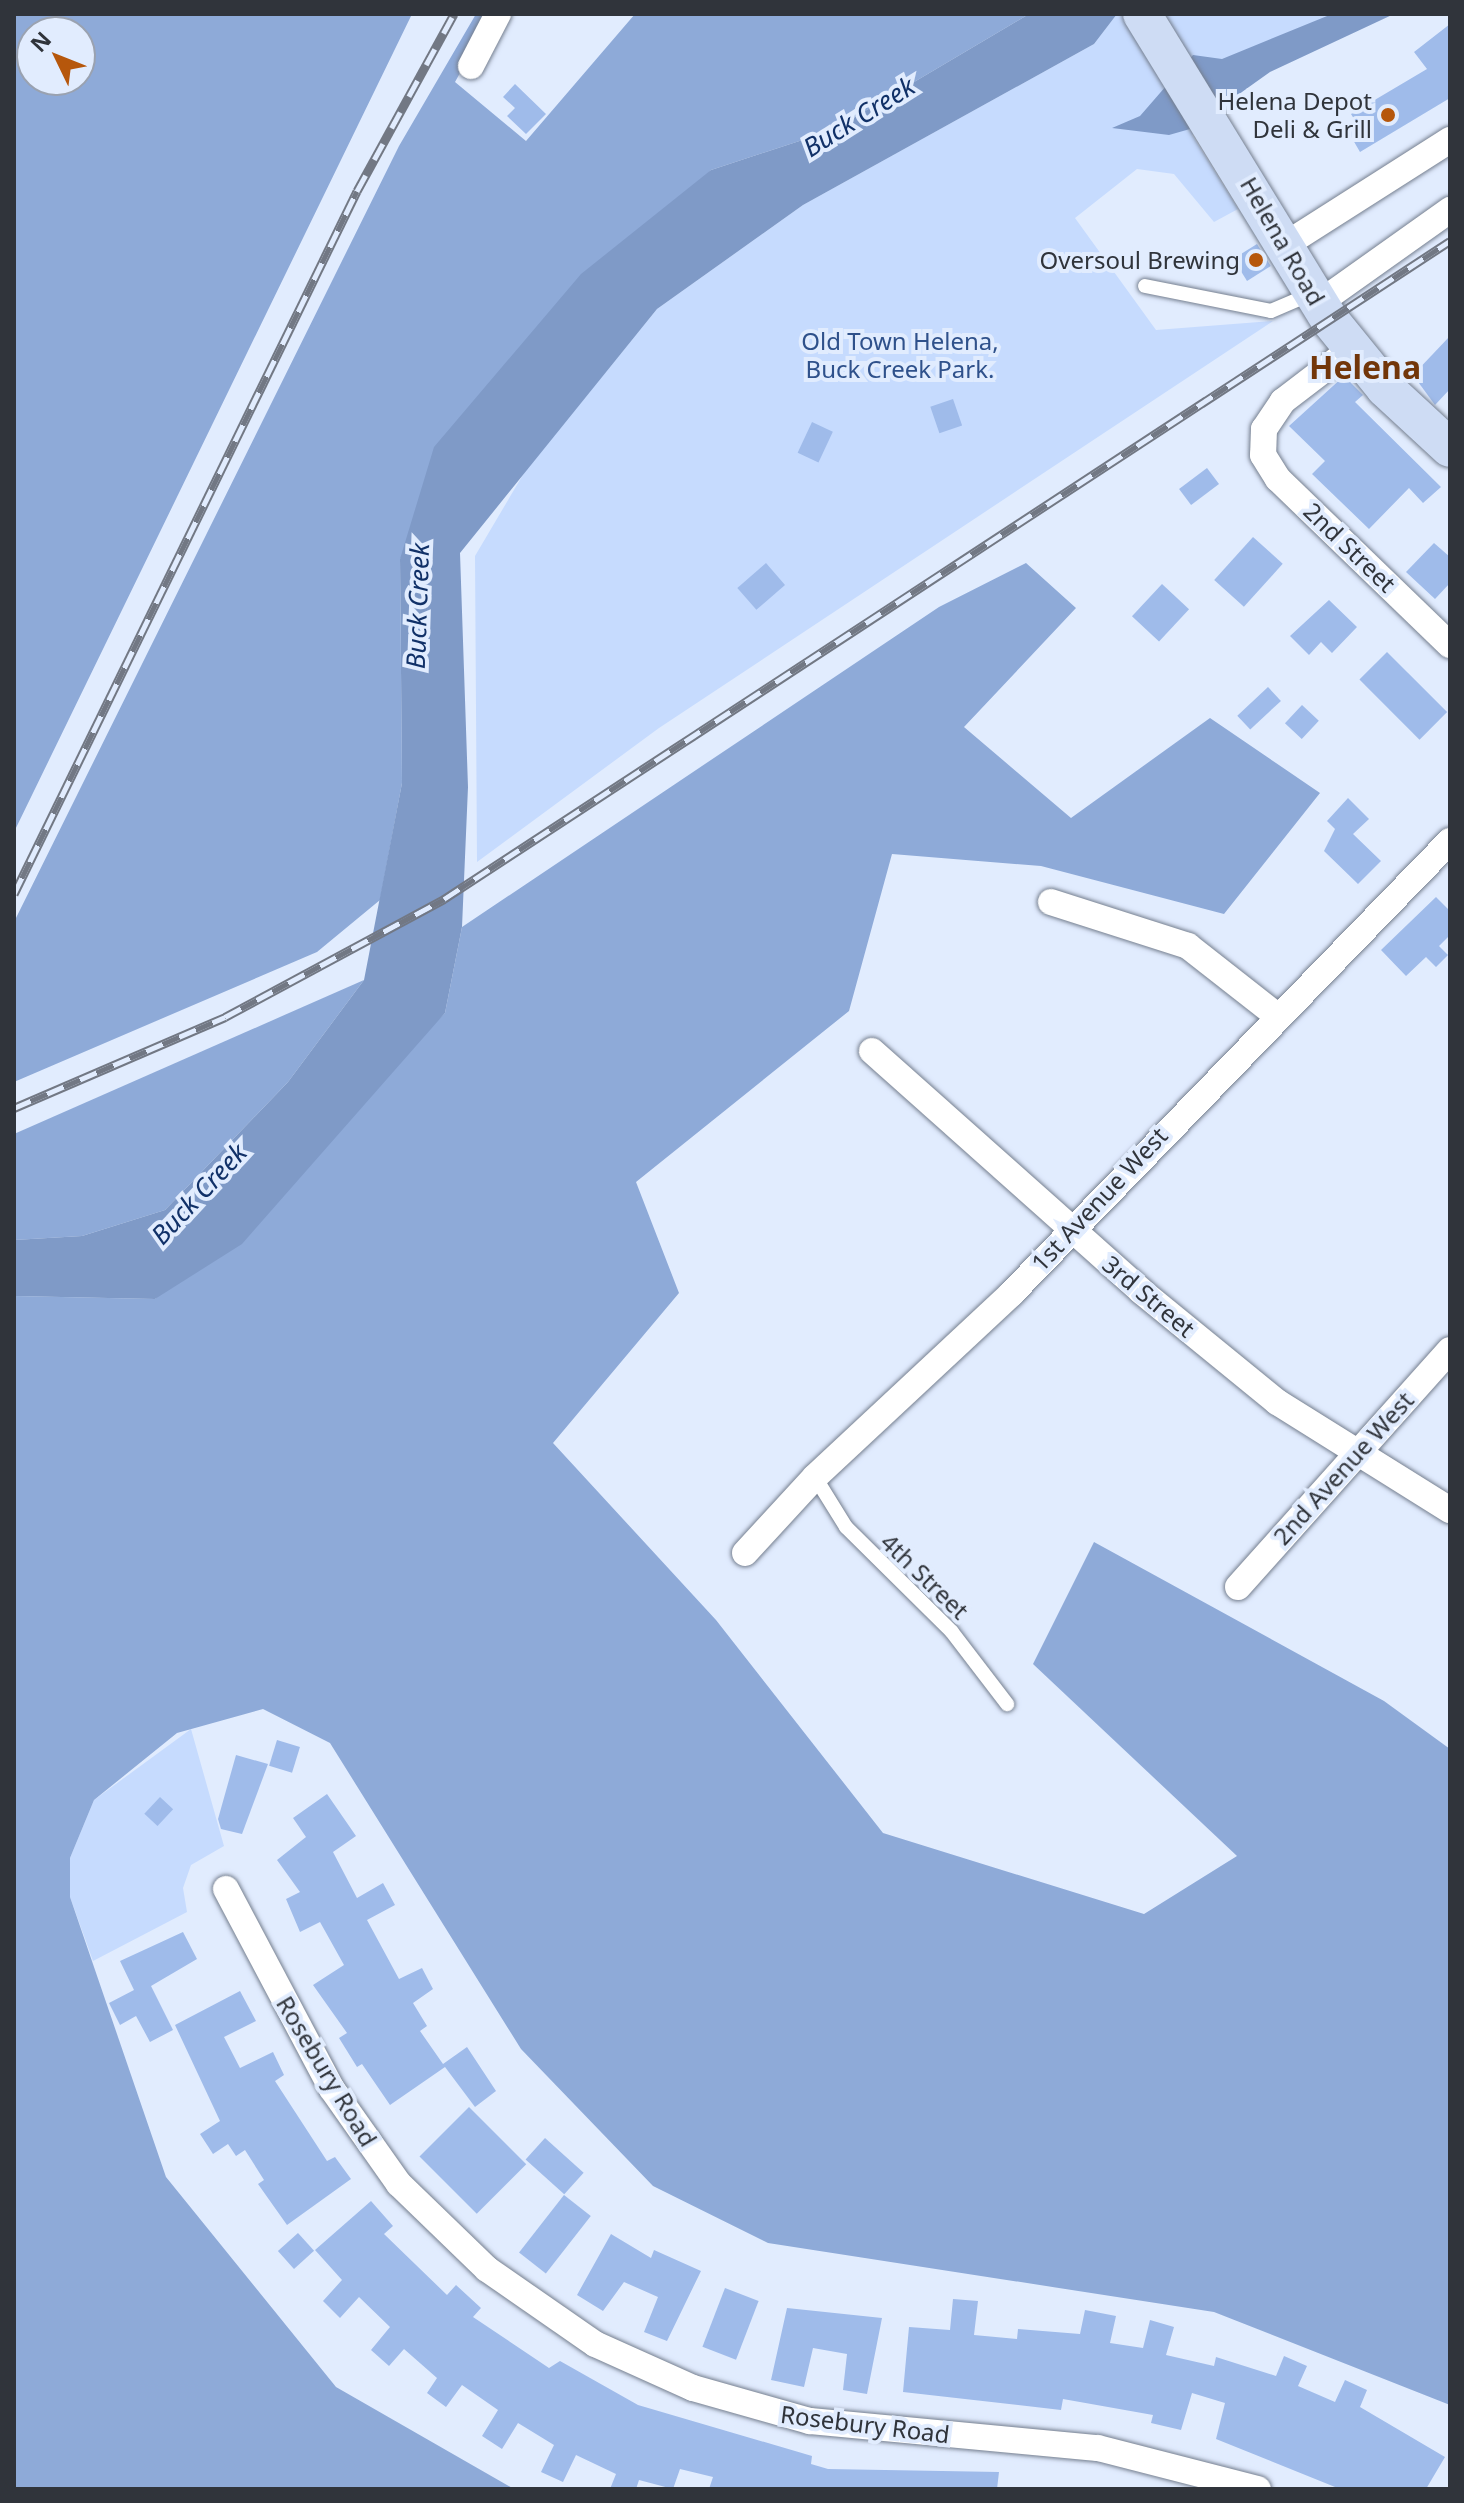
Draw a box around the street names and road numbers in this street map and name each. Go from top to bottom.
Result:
street label: Helena Road [1235,172,1331,310]
street label: 2nd Street [1298,496,1402,598]
street label: 1st Avenue West [1025,1121,1173,1277]
street label: 3rd Street [1097,1249,1201,1343]
street label: 2nd Avenue West [1267,1386,1419,1550]
street label: 4th Street [875,1527,975,1625]
street label: Rosebury Road [271,1991,383,2151]
street label: Rosebury Road [779,2399,951,2449]

